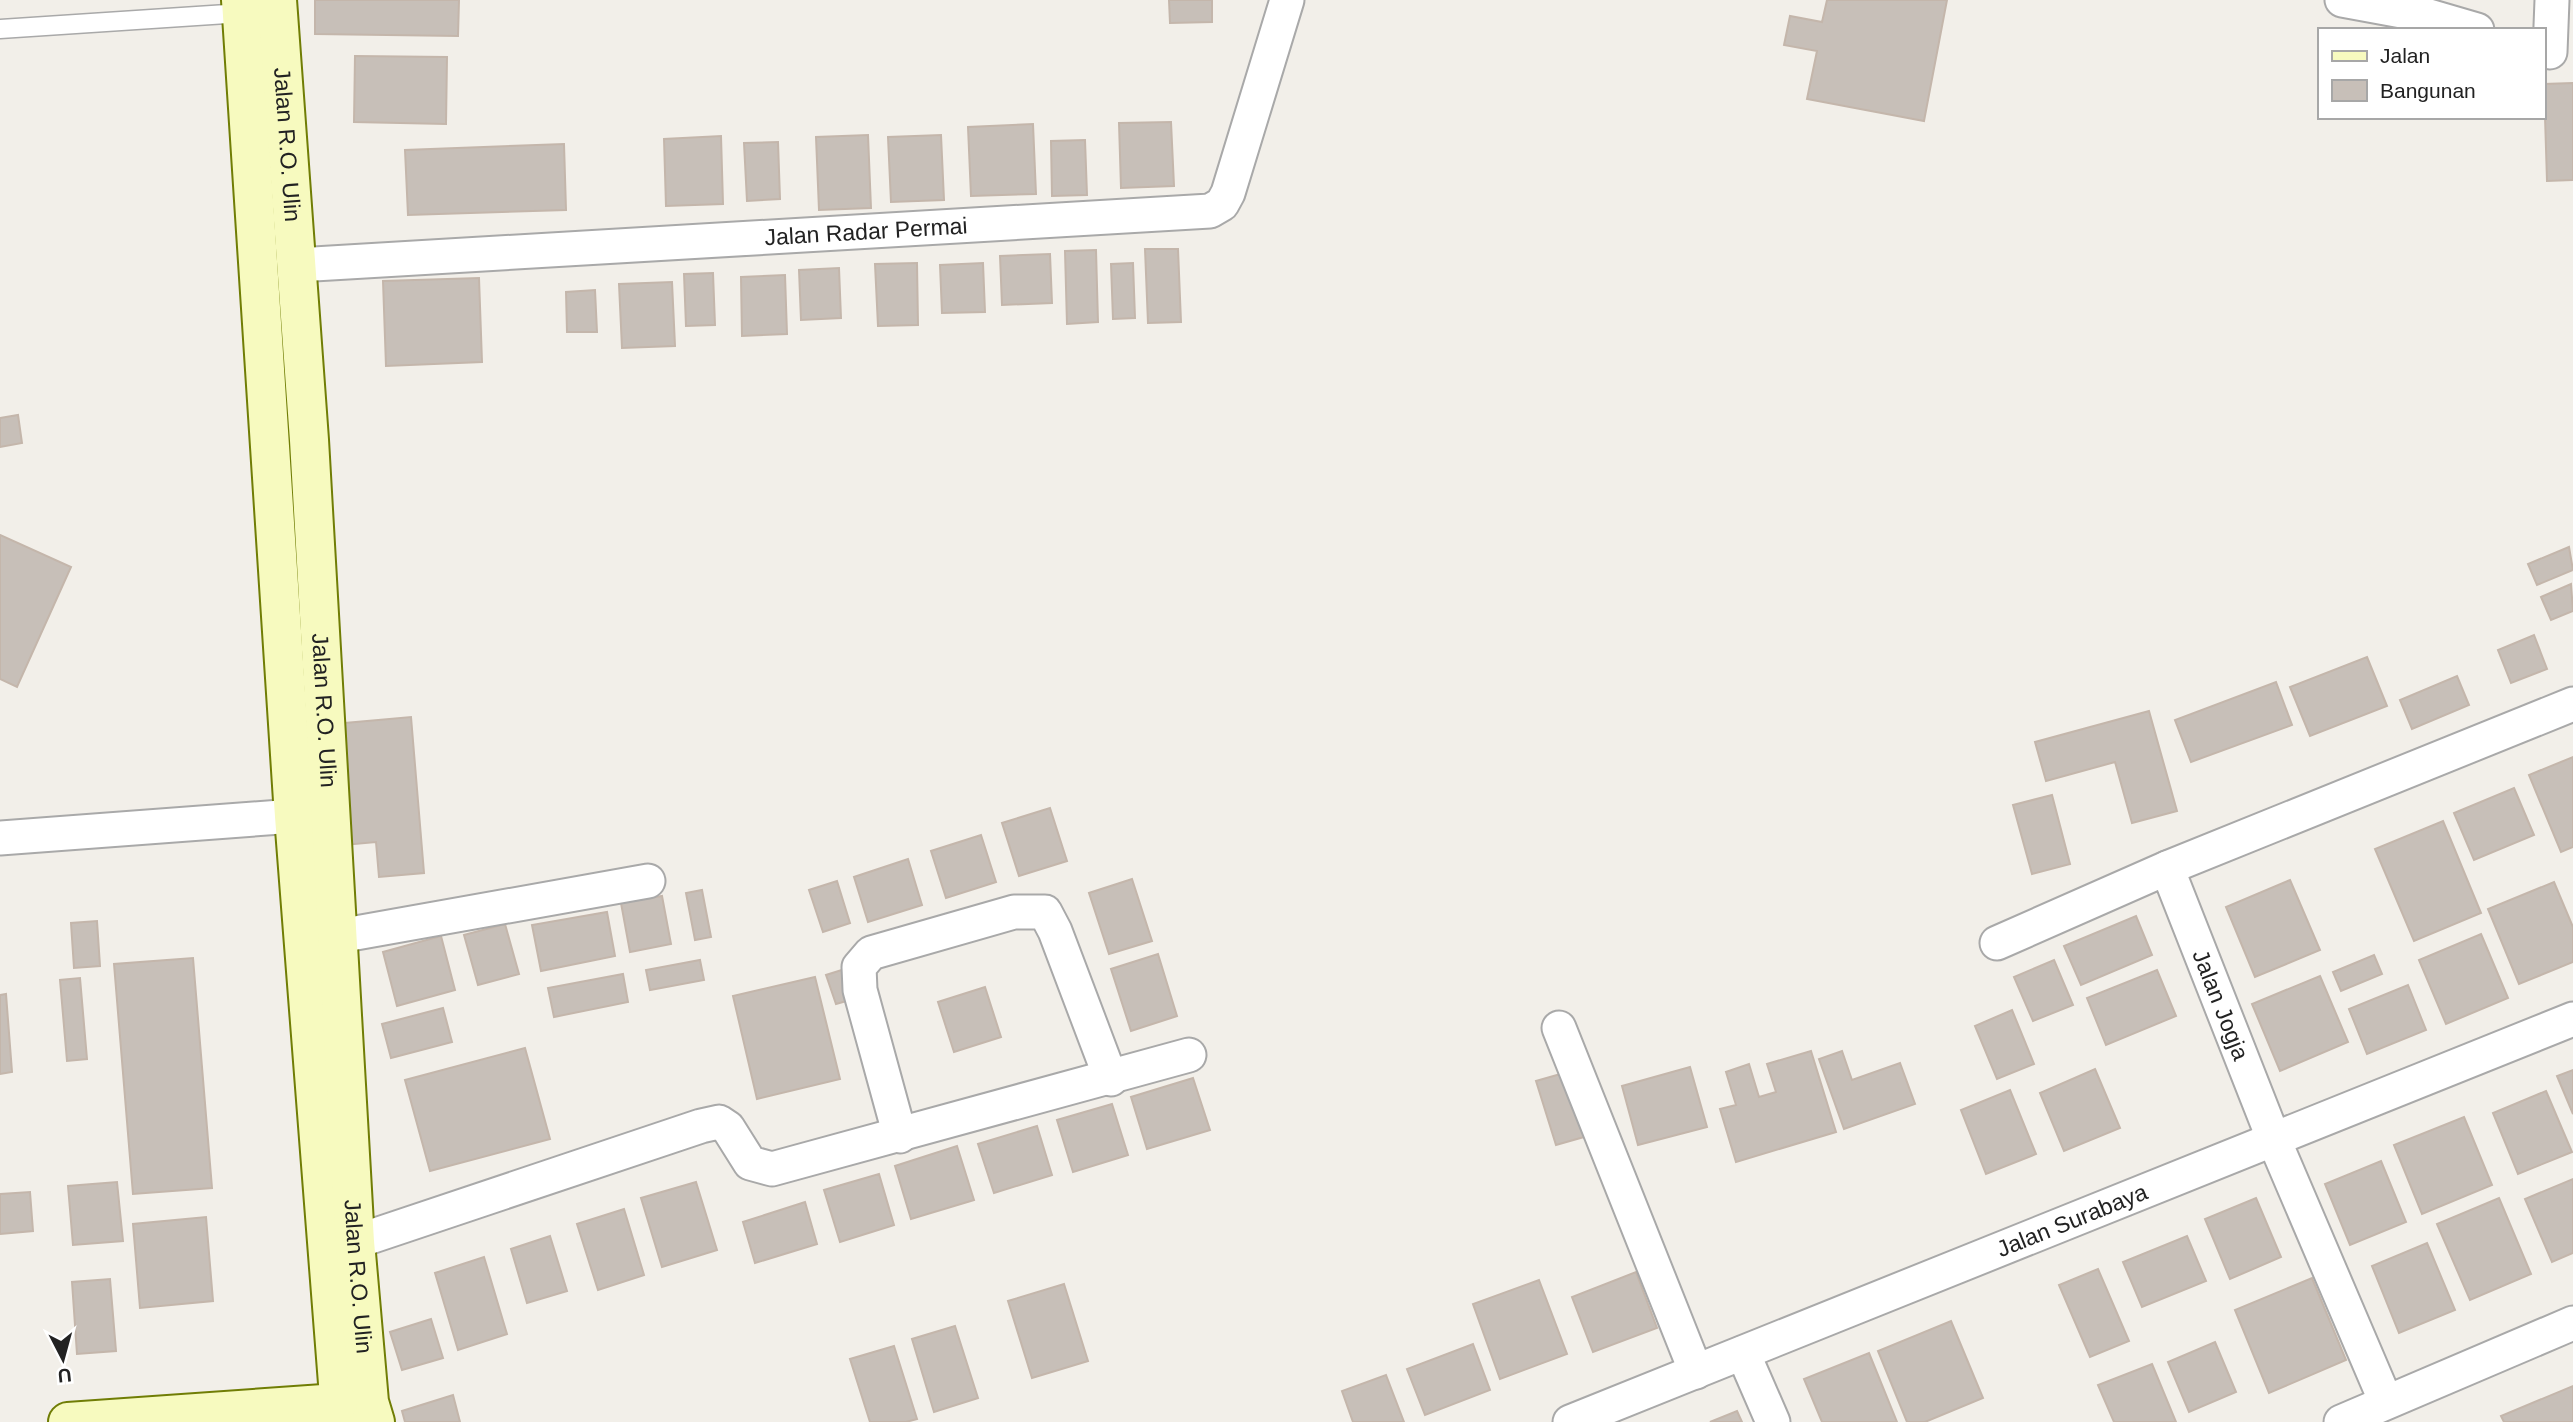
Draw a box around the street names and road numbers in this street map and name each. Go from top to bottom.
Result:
street label: Jalan R.O. Ulin [269,66,306,223]
street label: Jalan Radar Permai [764,212,968,250]
street label: Jalan R.O. Ulin [307,632,342,788]
street label: Jalan Jogja [2187,946,2254,1064]
street label: Jalan Surabaya [1993,1178,2151,1262]
street label: Jalan R.O. Ulin [340,1198,378,1355]

